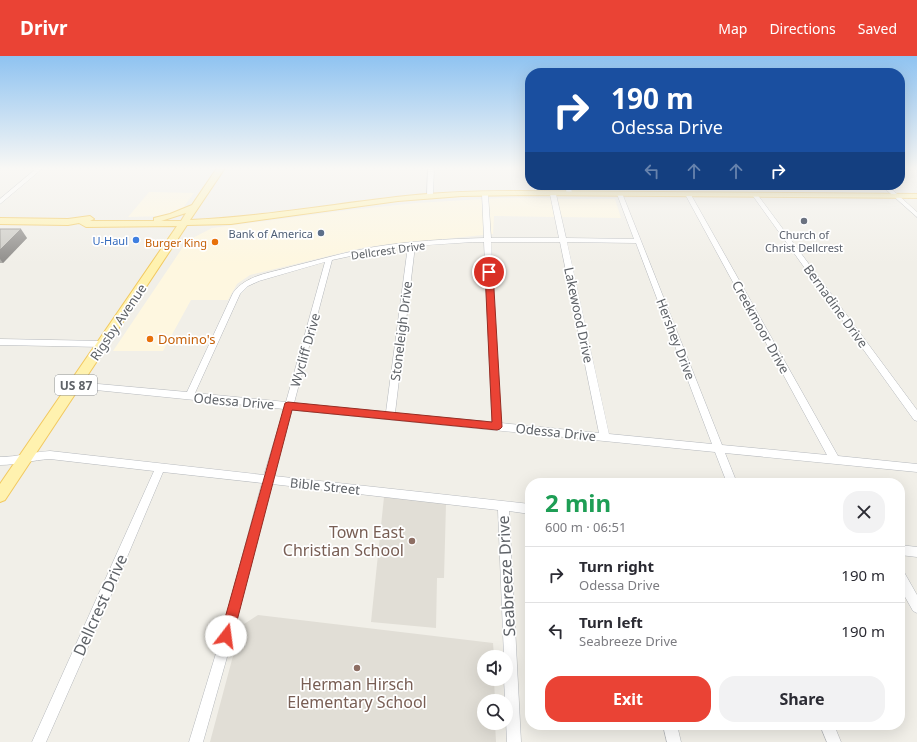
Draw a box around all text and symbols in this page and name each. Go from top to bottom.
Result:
text: Drivr [20,15,67,41]
text: Map [718,19,747,38]
text: Directions [769,19,836,38]
text: Saved [858,19,897,38]
text: 190 m [611,79,694,117]
icon: right [545,84,597,136]
text: Odessa Drive [611,115,723,139]
icon: left [641,160,663,182]
icon: ahead [683,160,705,182]
icon: ahead [725,160,747,182]
icon: right [767,160,789,182]
marker: Church of Christ Dellcrest [799,216,809,226]
place label: Bank of America [228,226,313,241]
place label: Church of Christ Dellcrest [765,227,843,255]
marker: Bank of America [316,228,326,238]
place label: U-Haul [92,233,128,248]
marker: U-Haul [131,235,141,245]
place label: Burger King [145,235,207,250]
marker: Burger King [210,237,220,247]
street label: Dellcrest Drive [350,237,426,263]
pin [472,255,506,289]
icon: arrive [478,261,500,283]
street label: Bernadine Drive [800,261,872,351]
street label: Lakewood Drive [560,265,598,365]
street label: Creekmoor Drive [728,277,794,377]
street label: Rigsby Avenue [86,280,150,364]
street label: Stoneleigh Drive [386,280,416,382]
street label: Hershey Drive [652,296,700,382]
street label: Wycliff Drive [286,311,324,389]
place label: Domino's [158,330,215,348]
marker: Domino's [145,334,155,344]
road number: US 87 [55,375,97,395]
street label: Odessa Drive [193,389,275,413]
street label: Odessa Drive [515,419,597,445]
street label: Bible Street [289,473,361,499]
text: 2 min [545,486,611,519]
button: close [843,491,885,533]
street label: Seabreeze Drive [492,515,520,637]
text: 600 m · 06:51 [545,518,626,536]
place label: Town East Christian School [283,521,404,561]
marker: Town East Christian School [407,536,417,546]
street label: Dellcrest Drive [68,551,132,659]
text: Turn right [579,556,654,576]
icon: right [545,564,567,586]
text: 190 m [841,565,885,585]
text: Odessa Drive [579,576,660,594]
text: Turn left [579,612,643,632]
position arrow [205,615,247,657]
icon: left [545,620,567,642]
text: 190 m [841,621,885,641]
text: Seabreeze Drive [579,632,677,650]
map controls [477,650,513,730]
button: sound [477,650,513,686]
marker: Herman Hirsch Elementary School [352,663,362,673]
place label: Herman Hirsch Elementary School [287,673,427,713]
button: Exit [545,676,711,722]
button: Share [719,676,885,722]
button: search [477,694,513,730]

